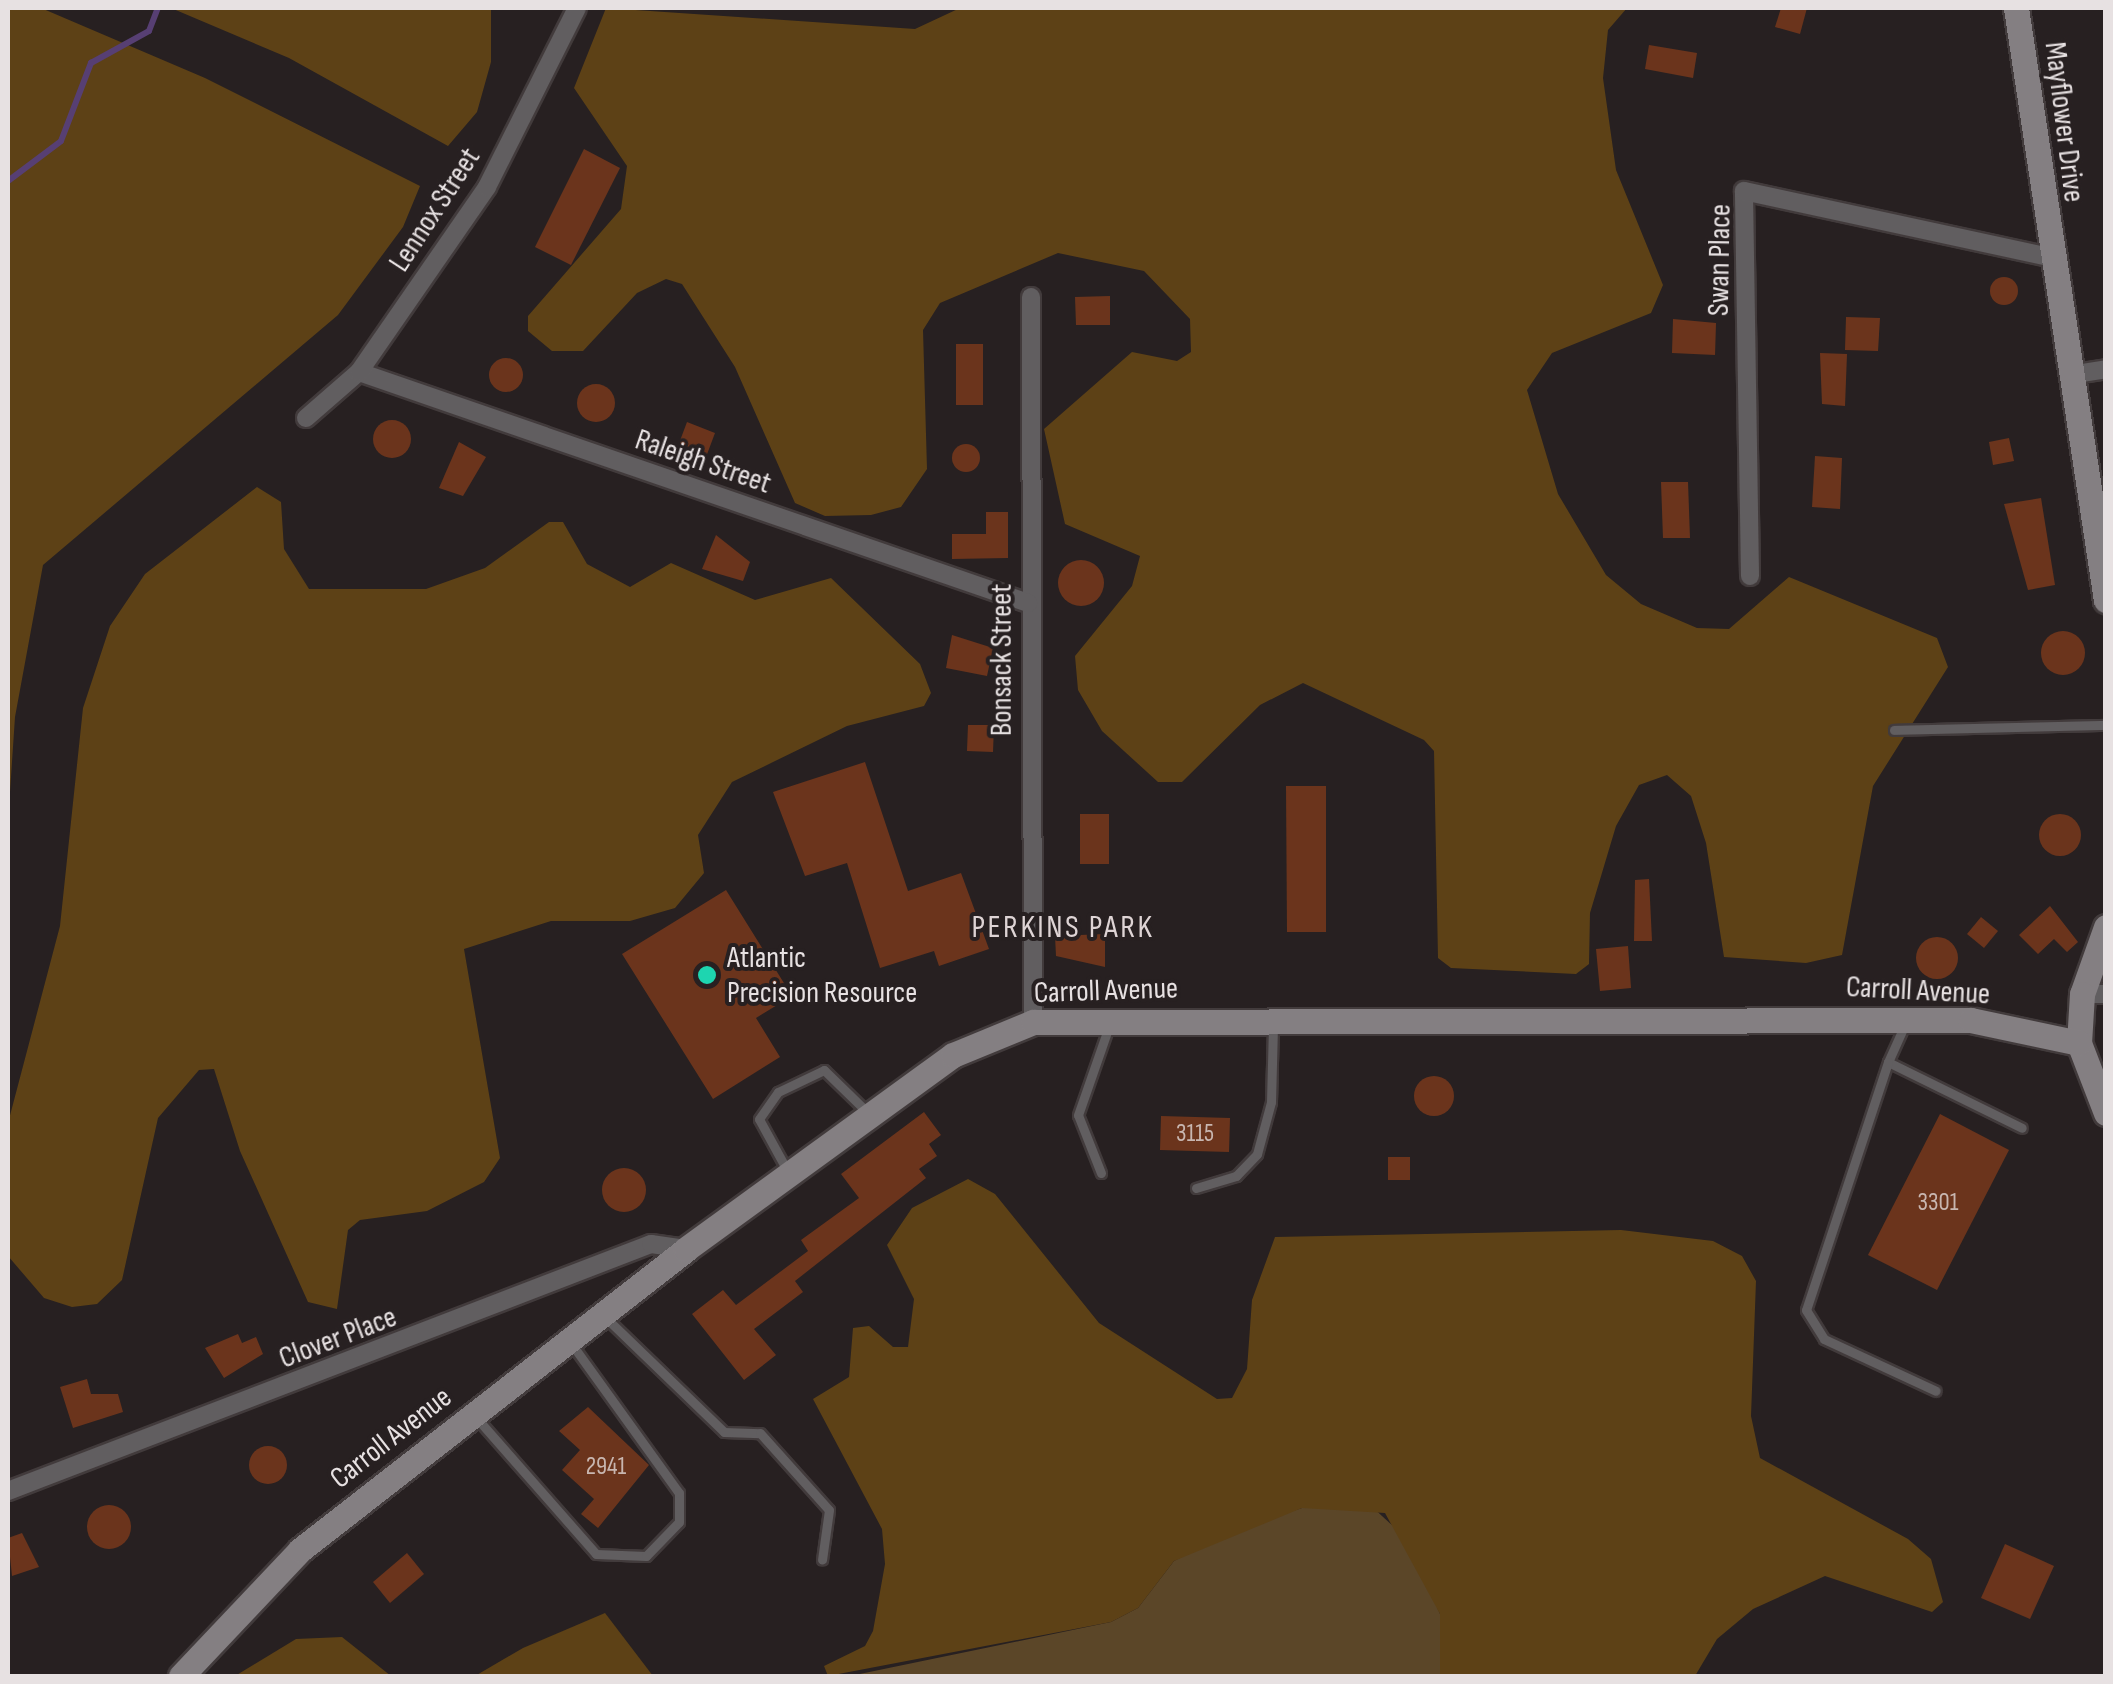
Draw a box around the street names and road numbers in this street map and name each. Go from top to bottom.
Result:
street label: Mayflower Drive [2036,40,2092,204]
street label: Lennox Street [382,141,488,279]
street label: Swan Place [1701,204,1739,316]
street label: Raleigh Street [630,422,776,502]
street label: Bonsack Street [984,584,1020,736]
street label: Carroll Avenue [1845,969,1991,1013]
street label: Carroll Avenue [1033,970,1179,1012]
street label: Clover Place [274,1299,402,1377]
street label: Carroll Avenue [323,1379,459,1497]

